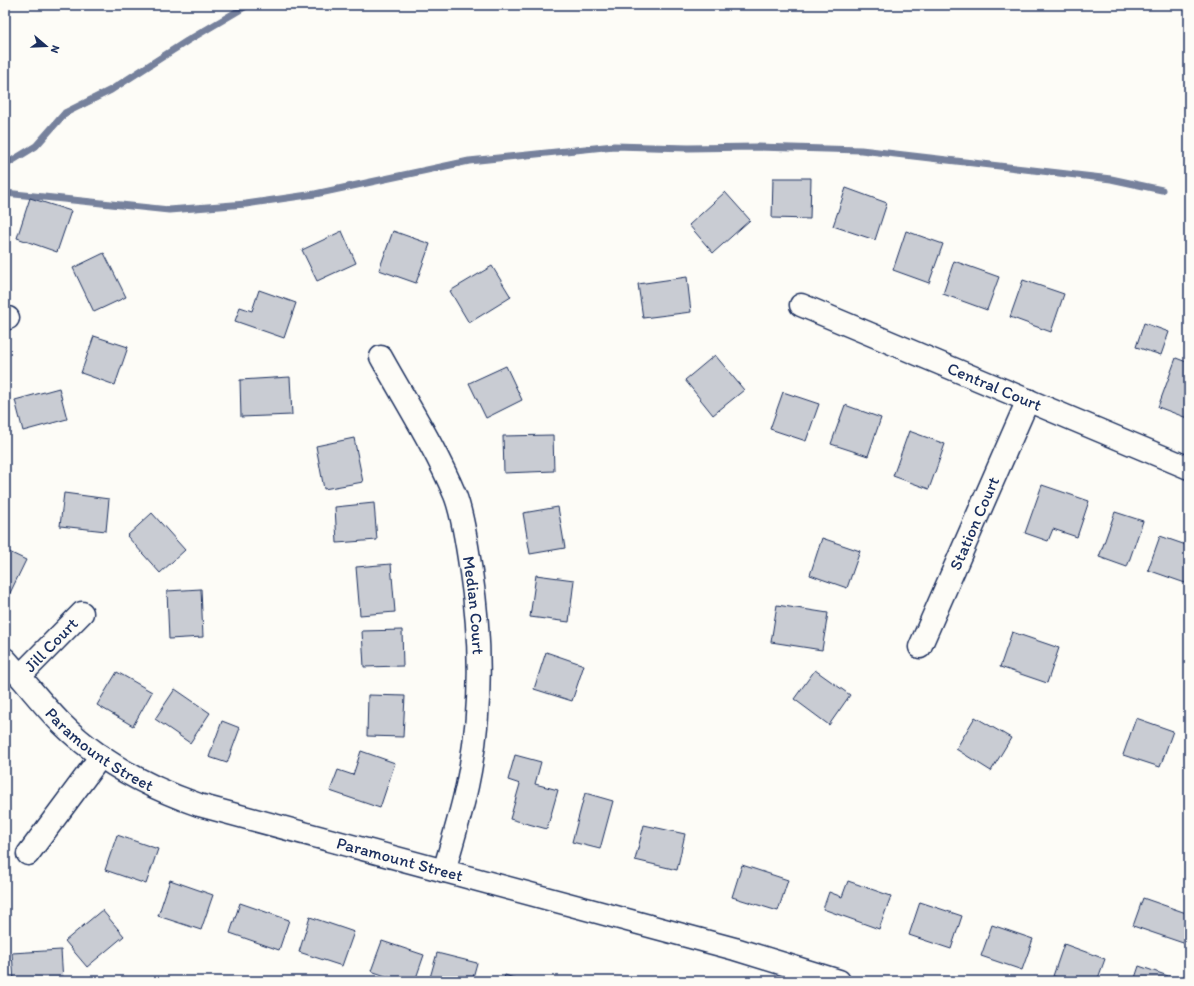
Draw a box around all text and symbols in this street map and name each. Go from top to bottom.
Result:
north arrow [26,26,66,66]
text: N [48,43,62,55]
street label: Central Court [944,358,1045,415]
street label: Station Court [945,473,1003,573]
street label: Median Court [459,555,489,655]
street label: Jill Court [20,613,82,676]
street label: Paramount Street [41,703,157,795]
street label: Paramount Street [335,832,465,885]

